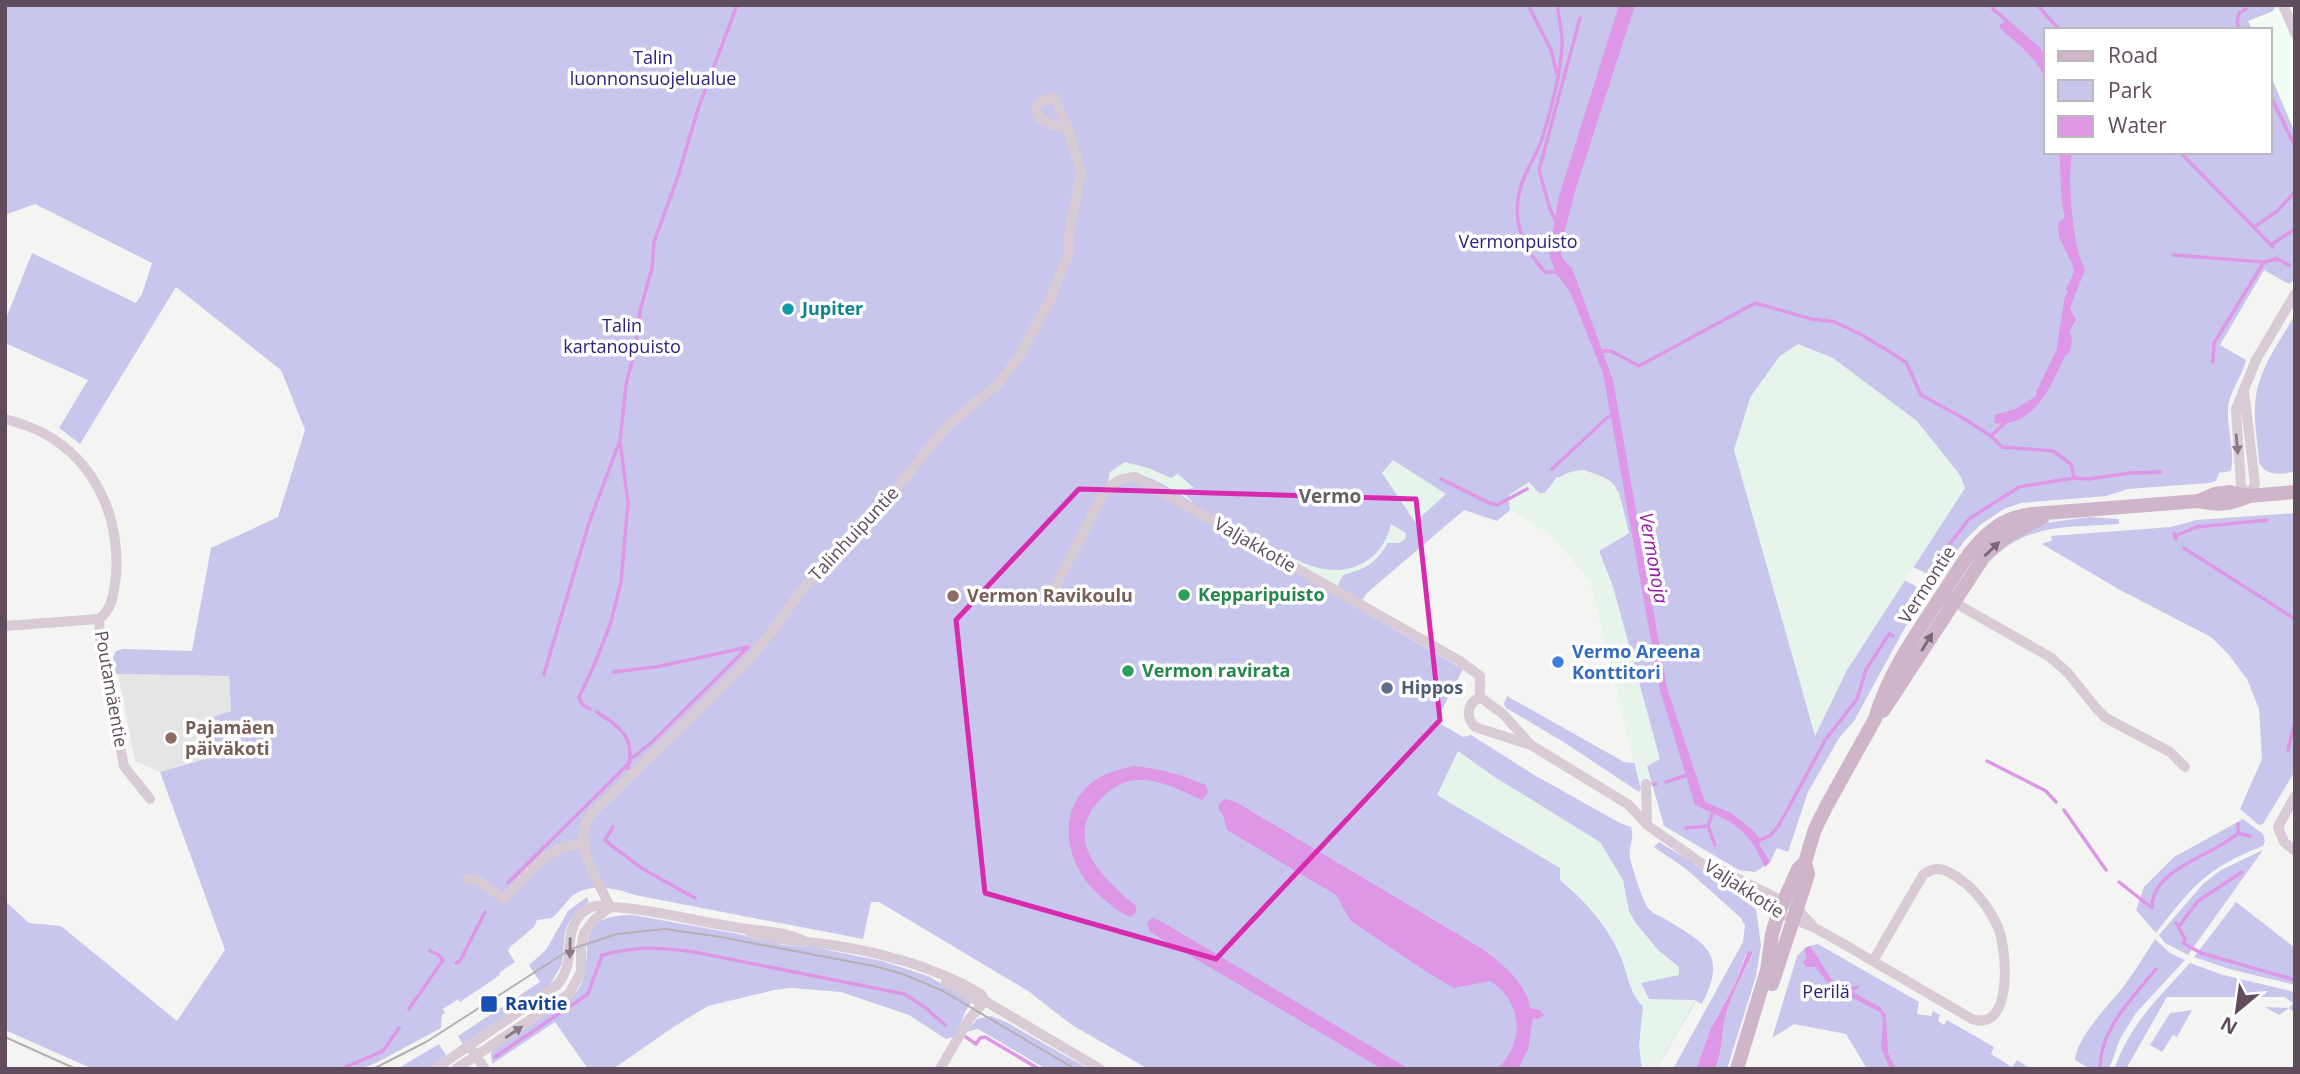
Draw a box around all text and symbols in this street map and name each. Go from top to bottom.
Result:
legend [2044,28,2272,154]
text: Road [2108,41,2158,69]
park label: Talin luonnonsuojelualue [570,45,736,90]
text: Park [2108,76,2152,104]
text: Water [2108,111,2167,139]
park label: Vermonpuisto [1458,229,1578,253]
place label: Jupiter [800,296,863,320]
marker: Jupiter [780,301,796,317]
park label: Talin kartanopuisto [563,313,681,358]
one-way arrow [2232,433,2243,455]
street label: Talinhuipuntie [803,481,903,586]
district label: Vermo [1299,483,1361,509]
street label: Valjakkotie [1210,511,1301,577]
water label: Vermonoja [1633,511,1675,606]
street label: Vermontie [1892,541,1960,628]
one-way arrow [1983,541,2000,557]
place label: Kepparipuisto [1198,582,1325,606]
place label: Vermon Ravikoulu [967,583,1133,607]
marker: Kepparipuisto [1176,587,1192,603]
marker: Vermon Ravikoulu [945,588,961,604]
street label: Poutamäentie [90,629,134,749]
one-way arrow [1921,632,1934,651]
place label: Vermo Areena Konttitori [1572,639,1701,684]
marker: Vermo Areena Konttitori [1550,654,1566,670]
place label: Vermon ravirata [1142,658,1290,682]
marker: Vermon ravirata [1120,663,1136,679]
place label: Hippos [1401,675,1463,699]
marker: Hippos [1379,680,1395,696]
place label: Pajamäen päiväkoti [185,715,275,760]
marker: Pajamäen päiväkoti [163,730,179,746]
street label: Valjakkotie [1700,853,1789,923]
one-way arrow [564,937,576,959]
north arrow [2202,976,2272,1046]
park label: Perilä [1802,979,1850,1003]
place label: Ravitie [505,991,567,1015]
marker: Ravitie [479,994,499,1014]
text: N [2216,1011,2242,1041]
one-way arrow [504,1025,523,1038]

